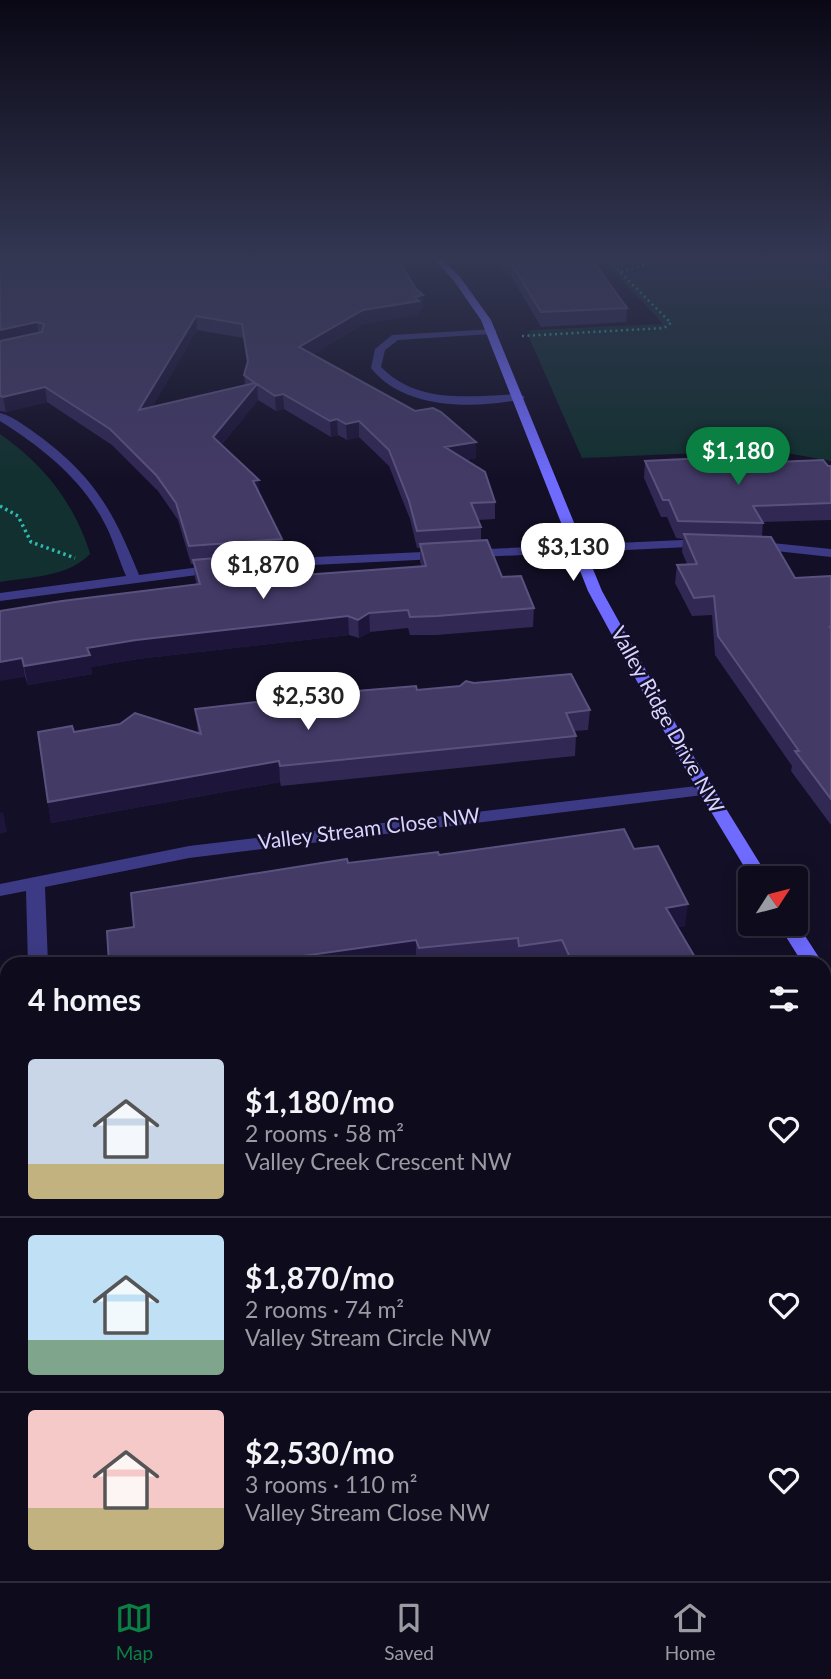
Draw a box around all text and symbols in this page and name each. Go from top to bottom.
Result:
pin: $1,180 [681,428,795,487]
text: $1,180 [702,436,774,464]
pin: $3,130 [516,524,630,583]
text: $3,130 [537,532,609,560]
pin: $1,870 [206,542,320,601]
text: $1,870 [227,550,299,578]
street label: Valley Ridge Drive NW [607,621,730,817]
pin: $2,530 [251,672,365,732]
text: $2,530 [272,681,344,709]
street label: Valley Stream Close NW [256,801,482,854]
north arrow [738,866,808,936]
map controls [738,866,808,936]
icon: filters [765,980,803,1018]
text: 4 homes [28,981,141,1017]
text: $1,180/mo [245,1083,394,1119]
icon: home [84,1087,168,1171]
icon: heart [765,1110,803,1148]
text: 2 rooms · 58 m² [245,1119,404,1147]
text: Valley Creek Crescent NW [245,1147,512,1175]
text: $1,870/mo [245,1259,394,1295]
icon: home [84,1263,168,1347]
icon: heart [765,1286,803,1324]
text: 2 rooms · 74 m² [245,1295,404,1323]
text: Valley Stream Circle NW [245,1323,491,1351]
text: $2,530/mo [245,1434,394,1470]
icon: home [84,1438,168,1522]
icon: heart [765,1461,803,1499]
text: 3 rooms · 110 m² [245,1470,417,1498]
text: Valley Stream Close NW [245,1498,490,1526]
tab: Map [115,1599,153,1664]
tab: Saved [384,1599,434,1664]
tab: Home [665,1599,716,1664]

